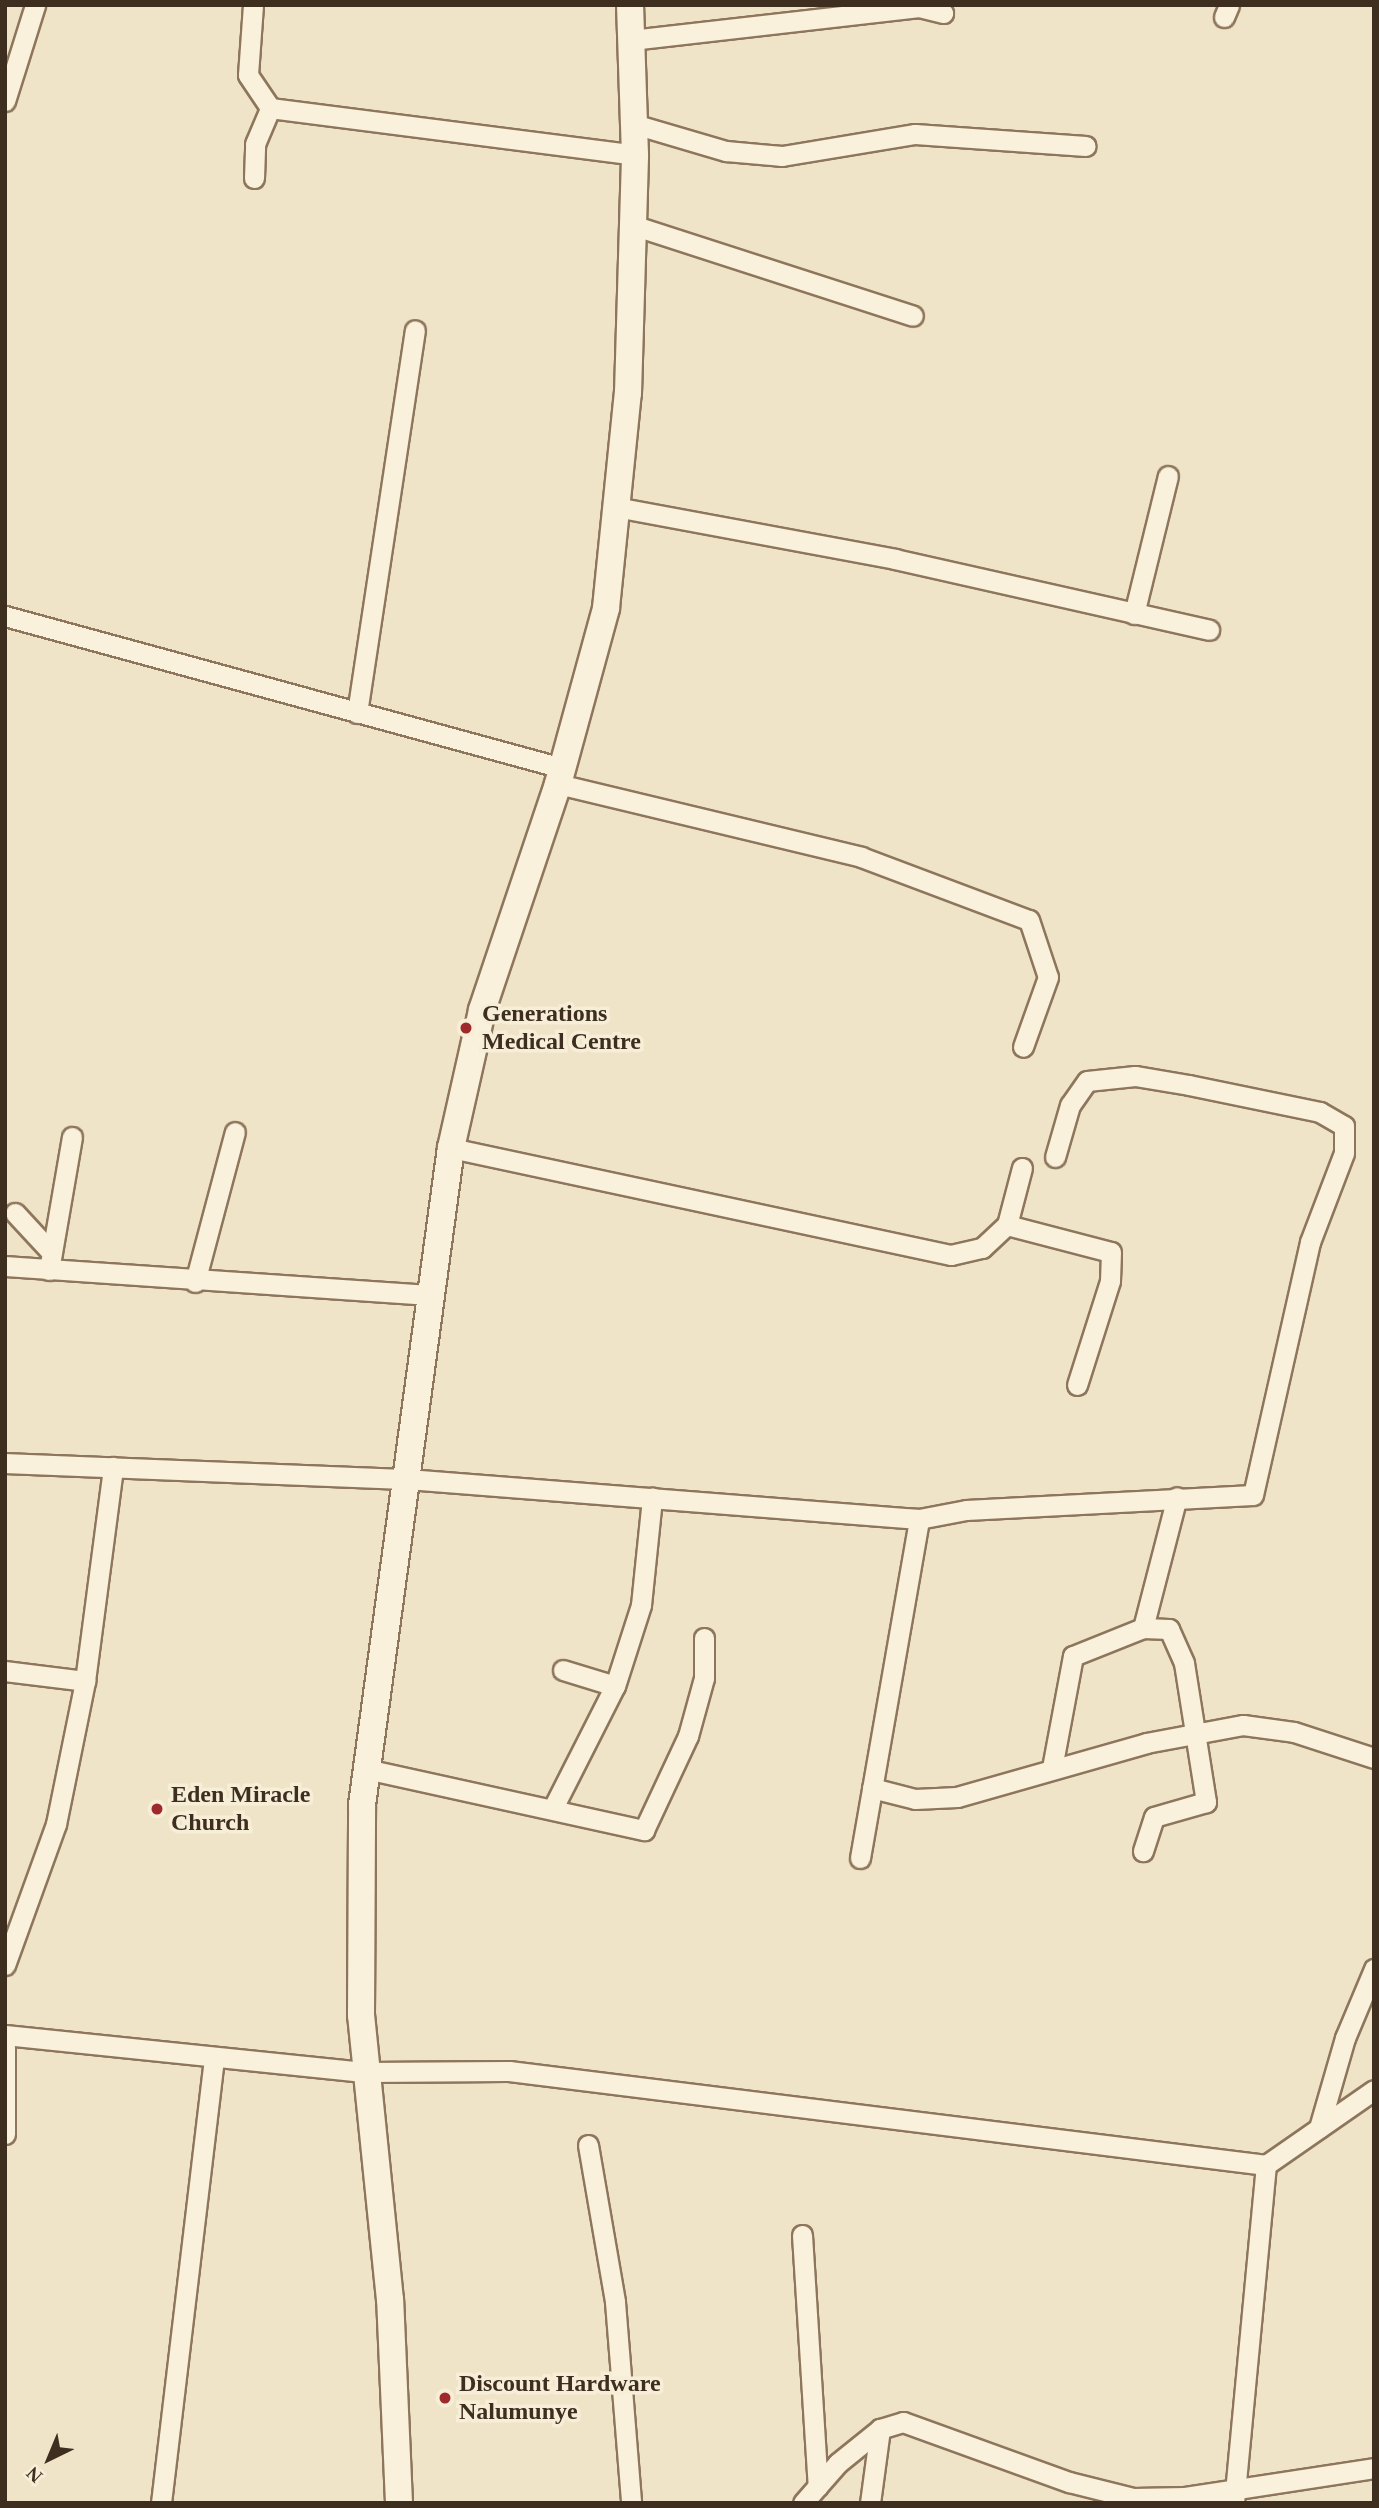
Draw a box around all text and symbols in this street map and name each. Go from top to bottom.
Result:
place label: Generations Medical Centre [482,1000,641,1056]
marker: Generations Medical Centre [456,1018,476,1038]
place label: Eden Miracle Church [171,1781,310,1837]
marker: Eden Miracle Church [149,1801,165,1817]
place label: Discount Hardware Nalumunye [459,2370,661,2426]
marker: Discount Hardware Nalumunye [437,2390,453,2406]
north arrow [14,2424,84,2494]
text: N [22,2462,47,2487]

